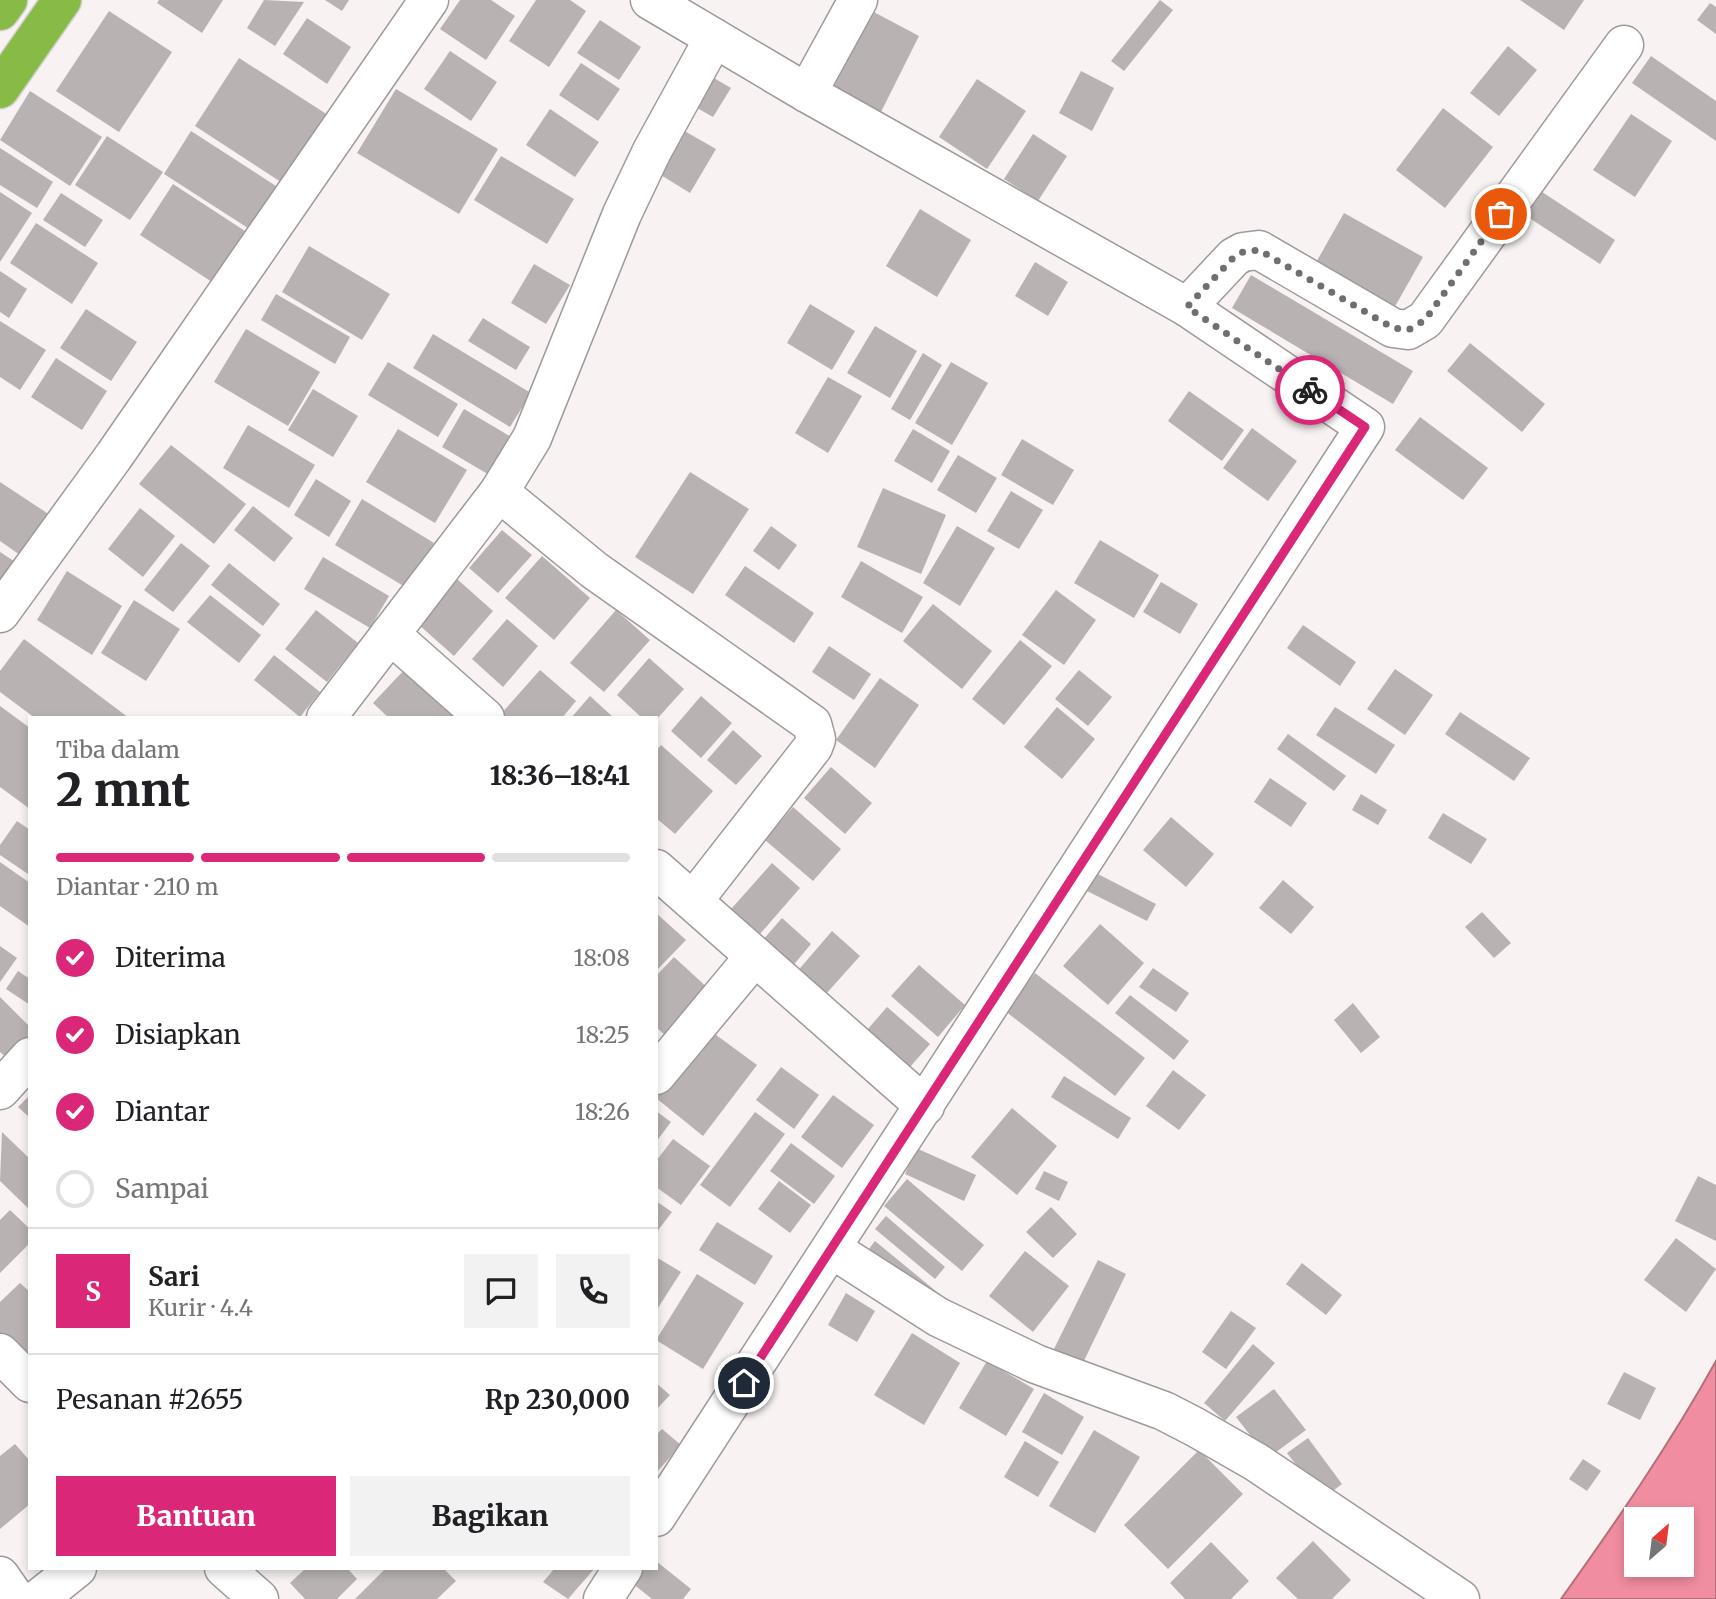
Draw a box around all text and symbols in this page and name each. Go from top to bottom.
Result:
pin [1471,184,1531,244]
icon: bag [1482,195,1520,233]
courier [1275,355,1345,425]
icon: bike [1291,371,1329,409]
text: Tiba dalam [56,735,180,764]
text: 18:36–18:41 [490,759,630,792]
text: 2 mnt [56,761,190,819]
text: Diantar · 210 m [56,872,219,901]
icon: check [56,939,94,977]
text: Diterima [115,941,226,974]
text: 18:08 [574,943,630,972]
icon: check [56,1016,94,1054]
text: Disiapkan [115,1018,241,1051]
text: 18:25 [576,1020,630,1049]
icon: check [56,1093,94,1131]
text: Diantar [115,1095,210,1128]
text: 18:26 [575,1097,630,1126]
text: Sampai [115,1172,209,1205]
button: chat [464,1254,538,1328]
button: phone [556,1254,630,1328]
text: Sari [148,1260,200,1293]
text: S [85,1275,101,1308]
text: Kurir · 4.4 [148,1293,253,1322]
pin [714,1353,774,1413]
icon: home [725,1364,763,1402]
text: Pesanan #2655 [56,1383,244,1416]
text: Rp 230,000 [485,1383,630,1416]
button: Bantuan [56,1476,336,1556]
button: Bagikan [350,1476,630,1556]
north arrow [1624,1507,1694,1577]
map controls [1624,1507,1694,1577]

